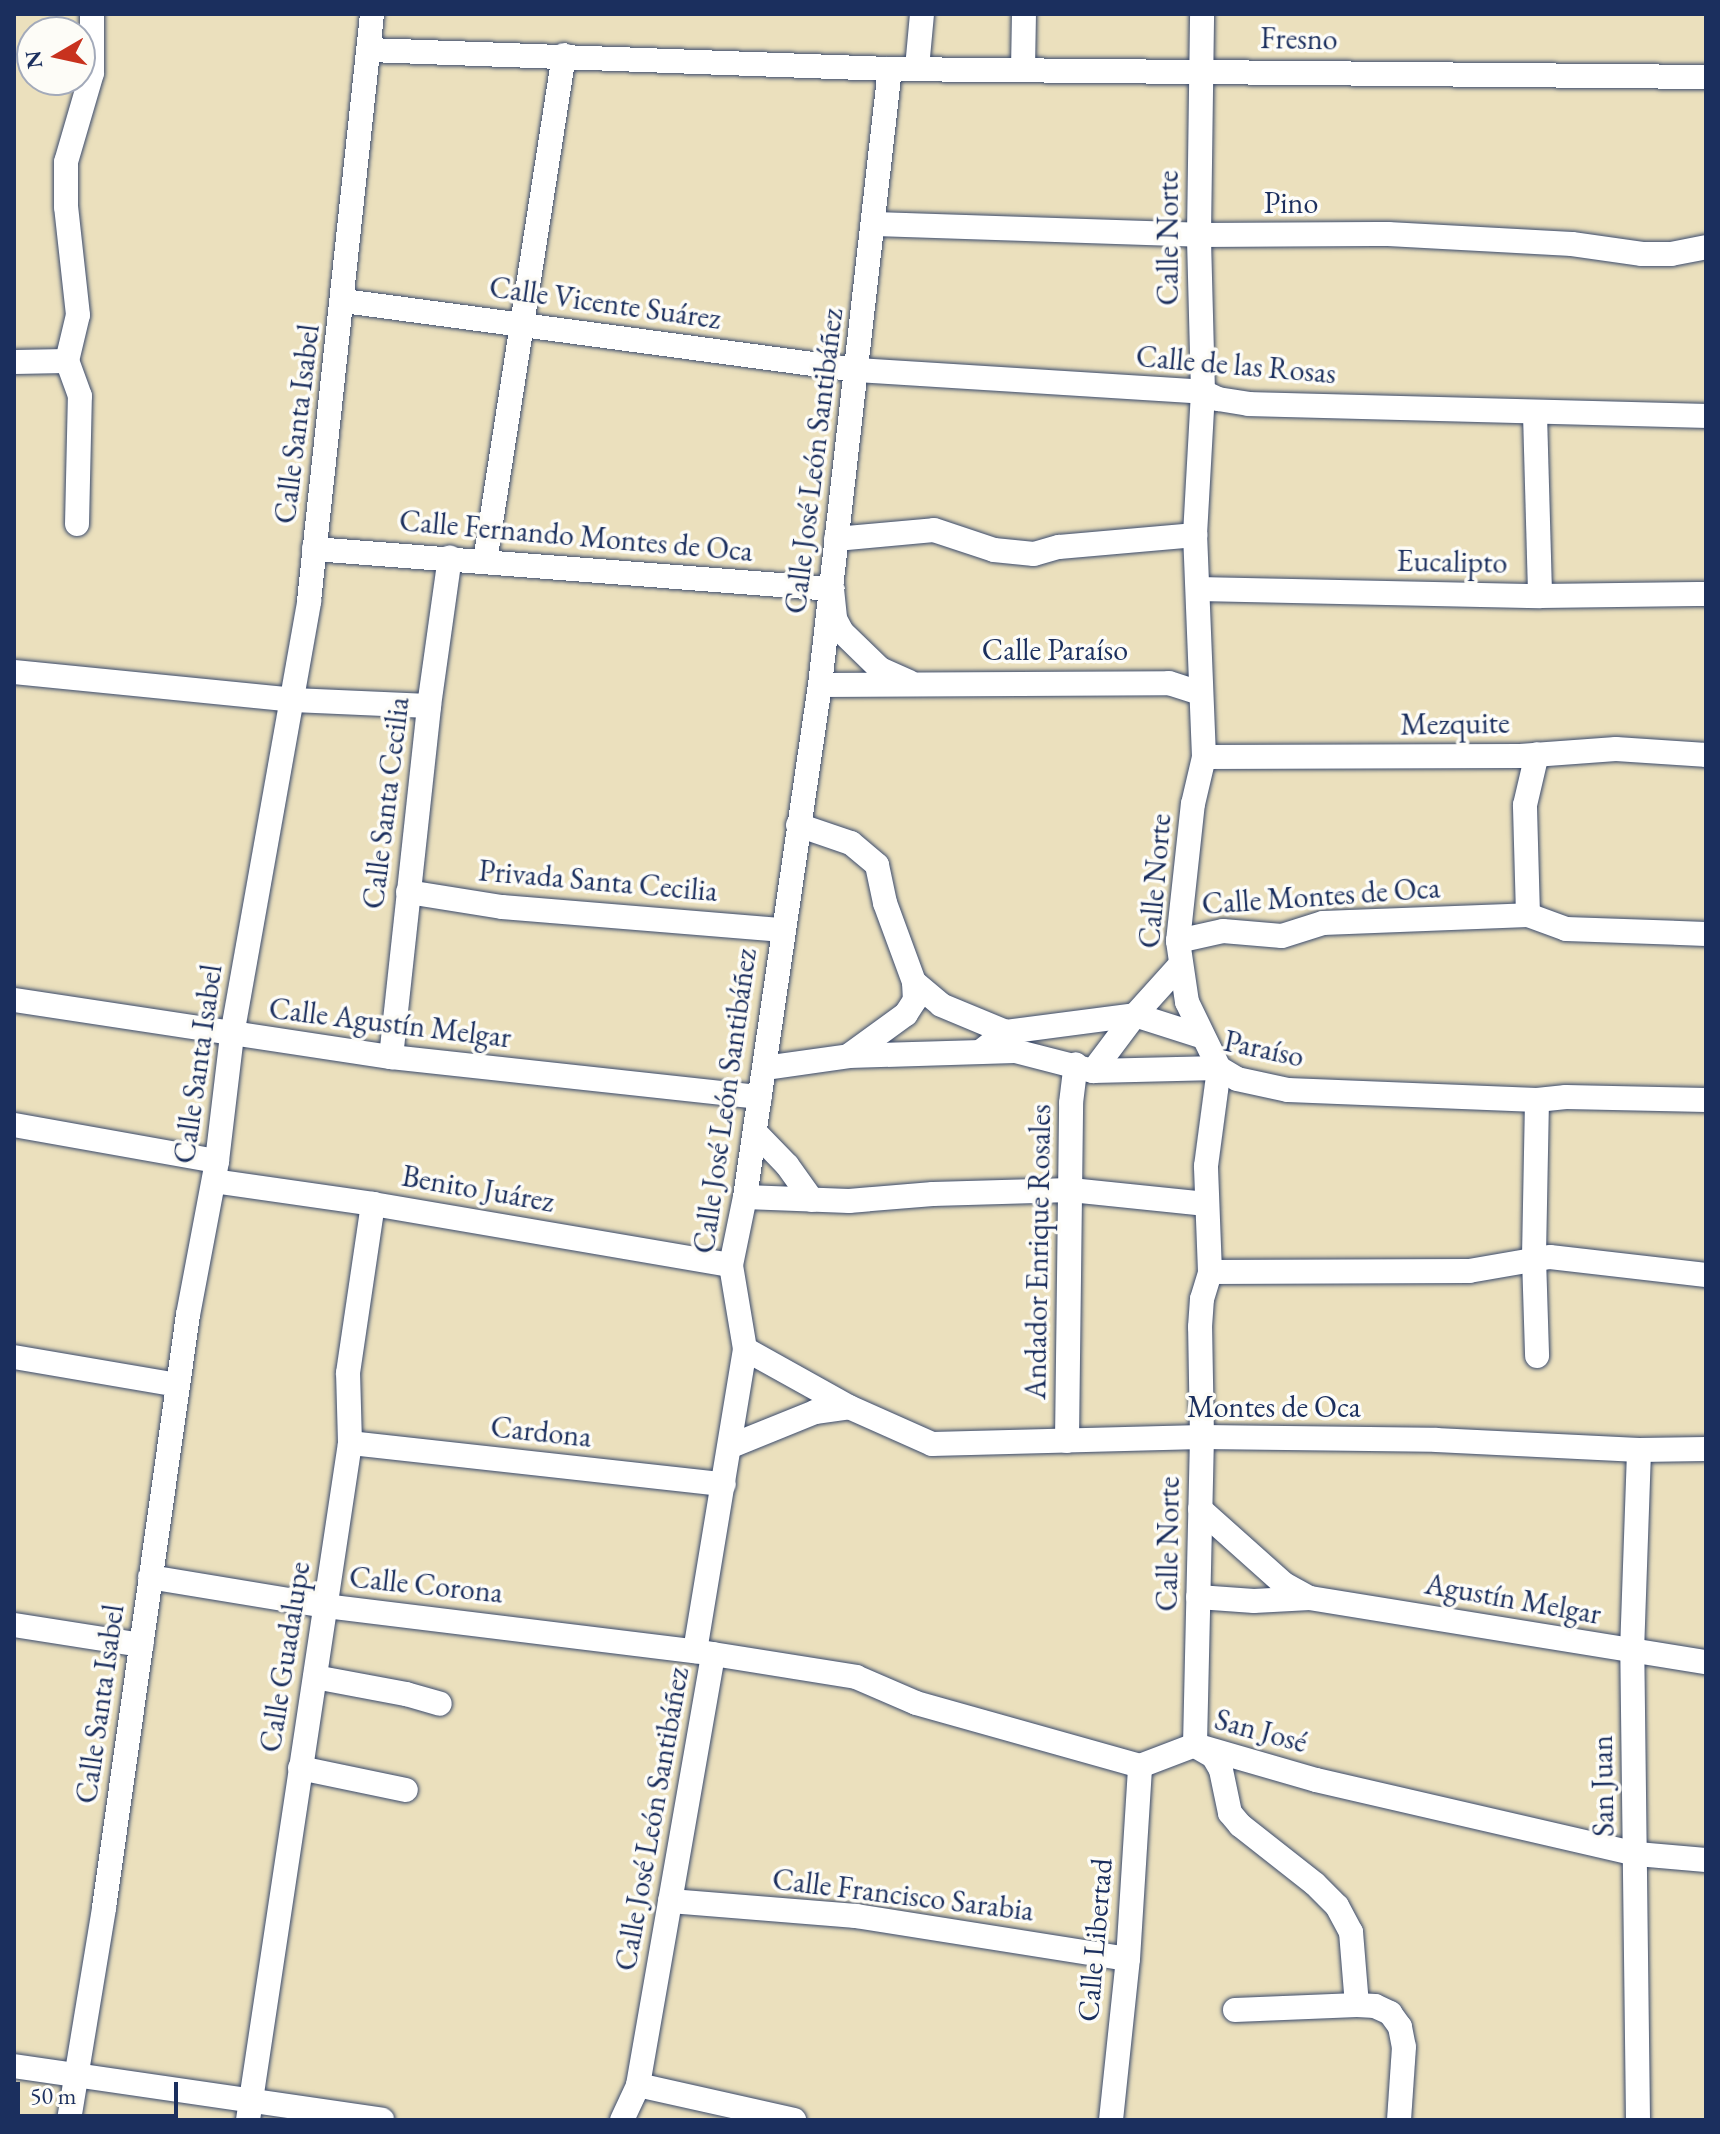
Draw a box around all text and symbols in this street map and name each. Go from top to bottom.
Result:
north arrow [16,16,96,96]
street label: Fresno [1260,20,1338,58]
text: N [18,48,49,71]
street label: Calle Norte [1150,170,1186,306]
street label: Pino [1264,185,1318,221]
street label: Calle Vicente Suárez [487,269,723,337]
street label: Calle José León Santibáñez [777,306,851,616]
street label: Calle Santa Isabel [267,322,327,526]
street label: Calle de las Rosas [1134,338,1338,392]
street label: Calle Fernando Montes de Oca [398,503,754,569]
street label: Eucalipto [1396,543,1508,581]
street label: Calle Paraíso [982,632,1128,668]
street label: Calle Santa Cecilia [355,695,417,911]
street label: Mezquite [1400,705,1510,743]
street label: Calle Norte [1131,812,1179,950]
street label: Privada Santa Cecilia [477,853,719,909]
street label: Calle Montes de Oca [1201,870,1441,922]
street label: Calle José León Santibáñez [686,946,764,1256]
street label: Calle Santa Isabel [166,962,230,1166]
street label: Calle Agustín Melgar [267,990,513,1056]
street label: Paraíso [1221,1023,1307,1075]
street label: Andador Enrique Rosales [1017,1104,1059,1400]
street label: Benito Juárez [399,1158,557,1220]
street label: Montes de Oca [1187,1389,1361,1425]
street label: Cardona [489,1409,593,1455]
street label: Calle Norte [1149,1476,1187,1612]
street label: Calle Guadalupe [252,1559,318,1755]
street label: Calle Corona [347,1559,505,1611]
street label: Agustín Melgar [1422,1566,1604,1632]
street label: Calle Santa Isabel [68,1602,132,1806]
street label: Calle José León Santibáñez [608,1664,696,1974]
street label: San José [1211,1701,1311,1761]
street label: San Juan [1584,1735,1622,1837]
street label: Calle Libertad [1070,1857,1120,2023]
street label: Calle Francisco Sarabia [770,1861,1036,1929]
scale bar [20,2066,182,2116]
text: 50 m [30,2080,77,2111]

